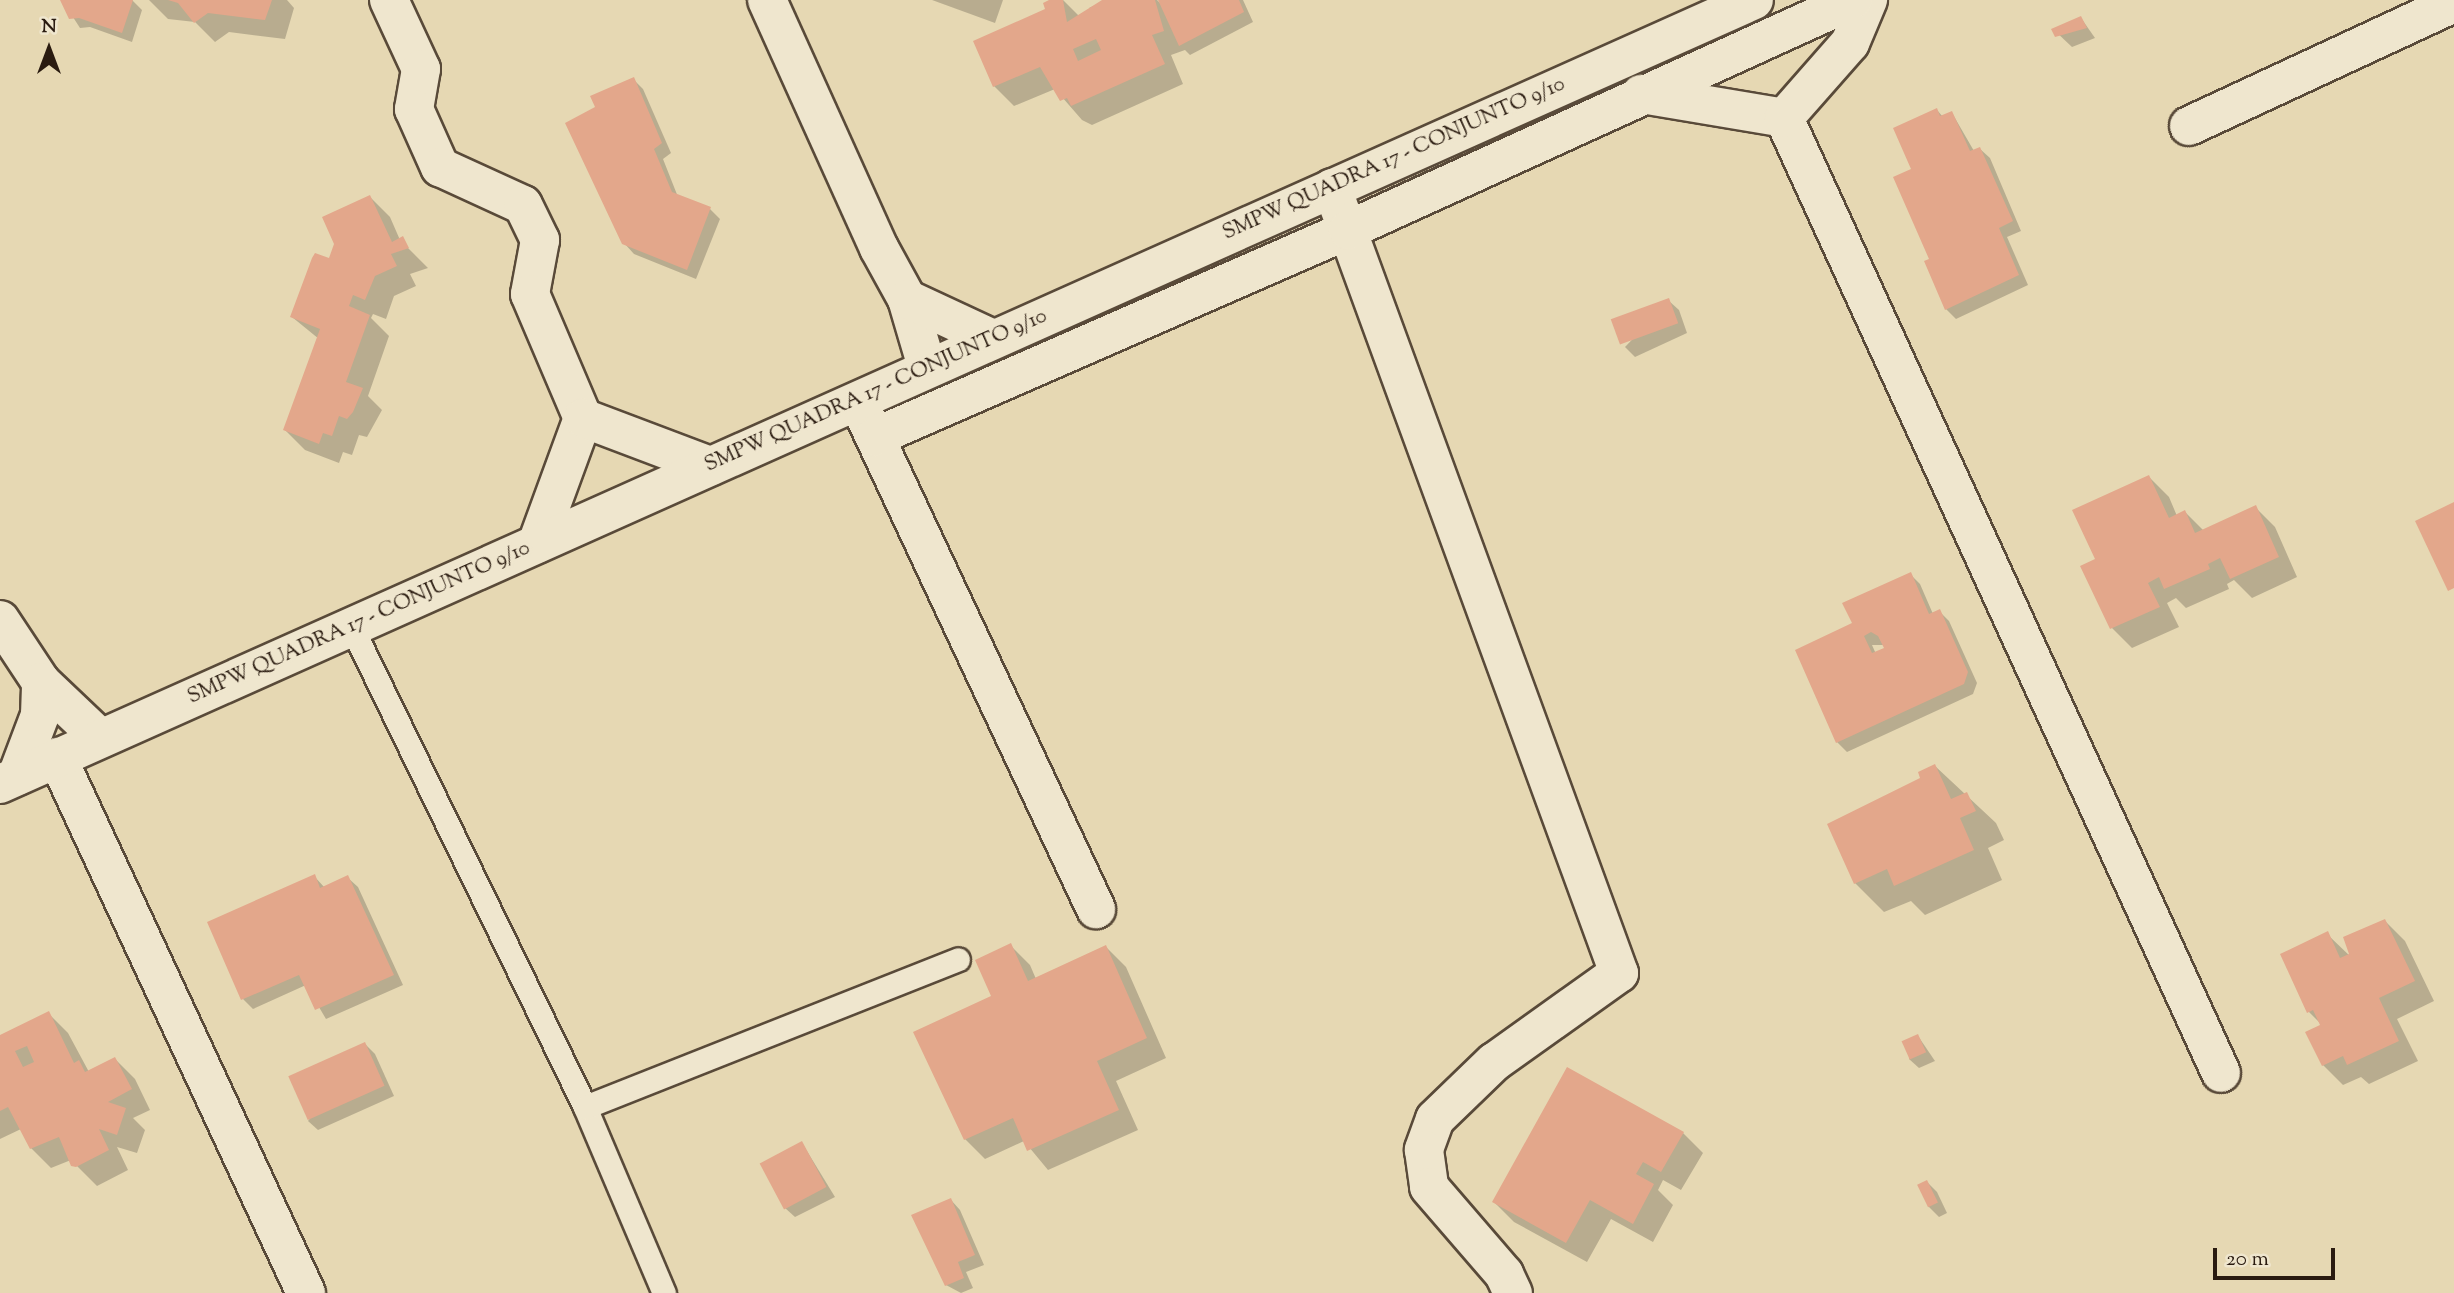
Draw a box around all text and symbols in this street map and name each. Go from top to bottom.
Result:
north arrow [14,14,84,84]
text: N [41,14,57,41]
street label: SMPW QUADRA 17 - CONJUNTO 9/10 [1219,72,1569,246]
street label: SMPW QUADRA 17 - CONJUNTO 9/10 [701,304,1051,478]
street label: SMPW QUADRA 17 - CONJUNTO 9/10 [184,536,534,710]
scale bar [2216,1234,2338,1278]
text: 20 m [2226,1245,2269,1275]

